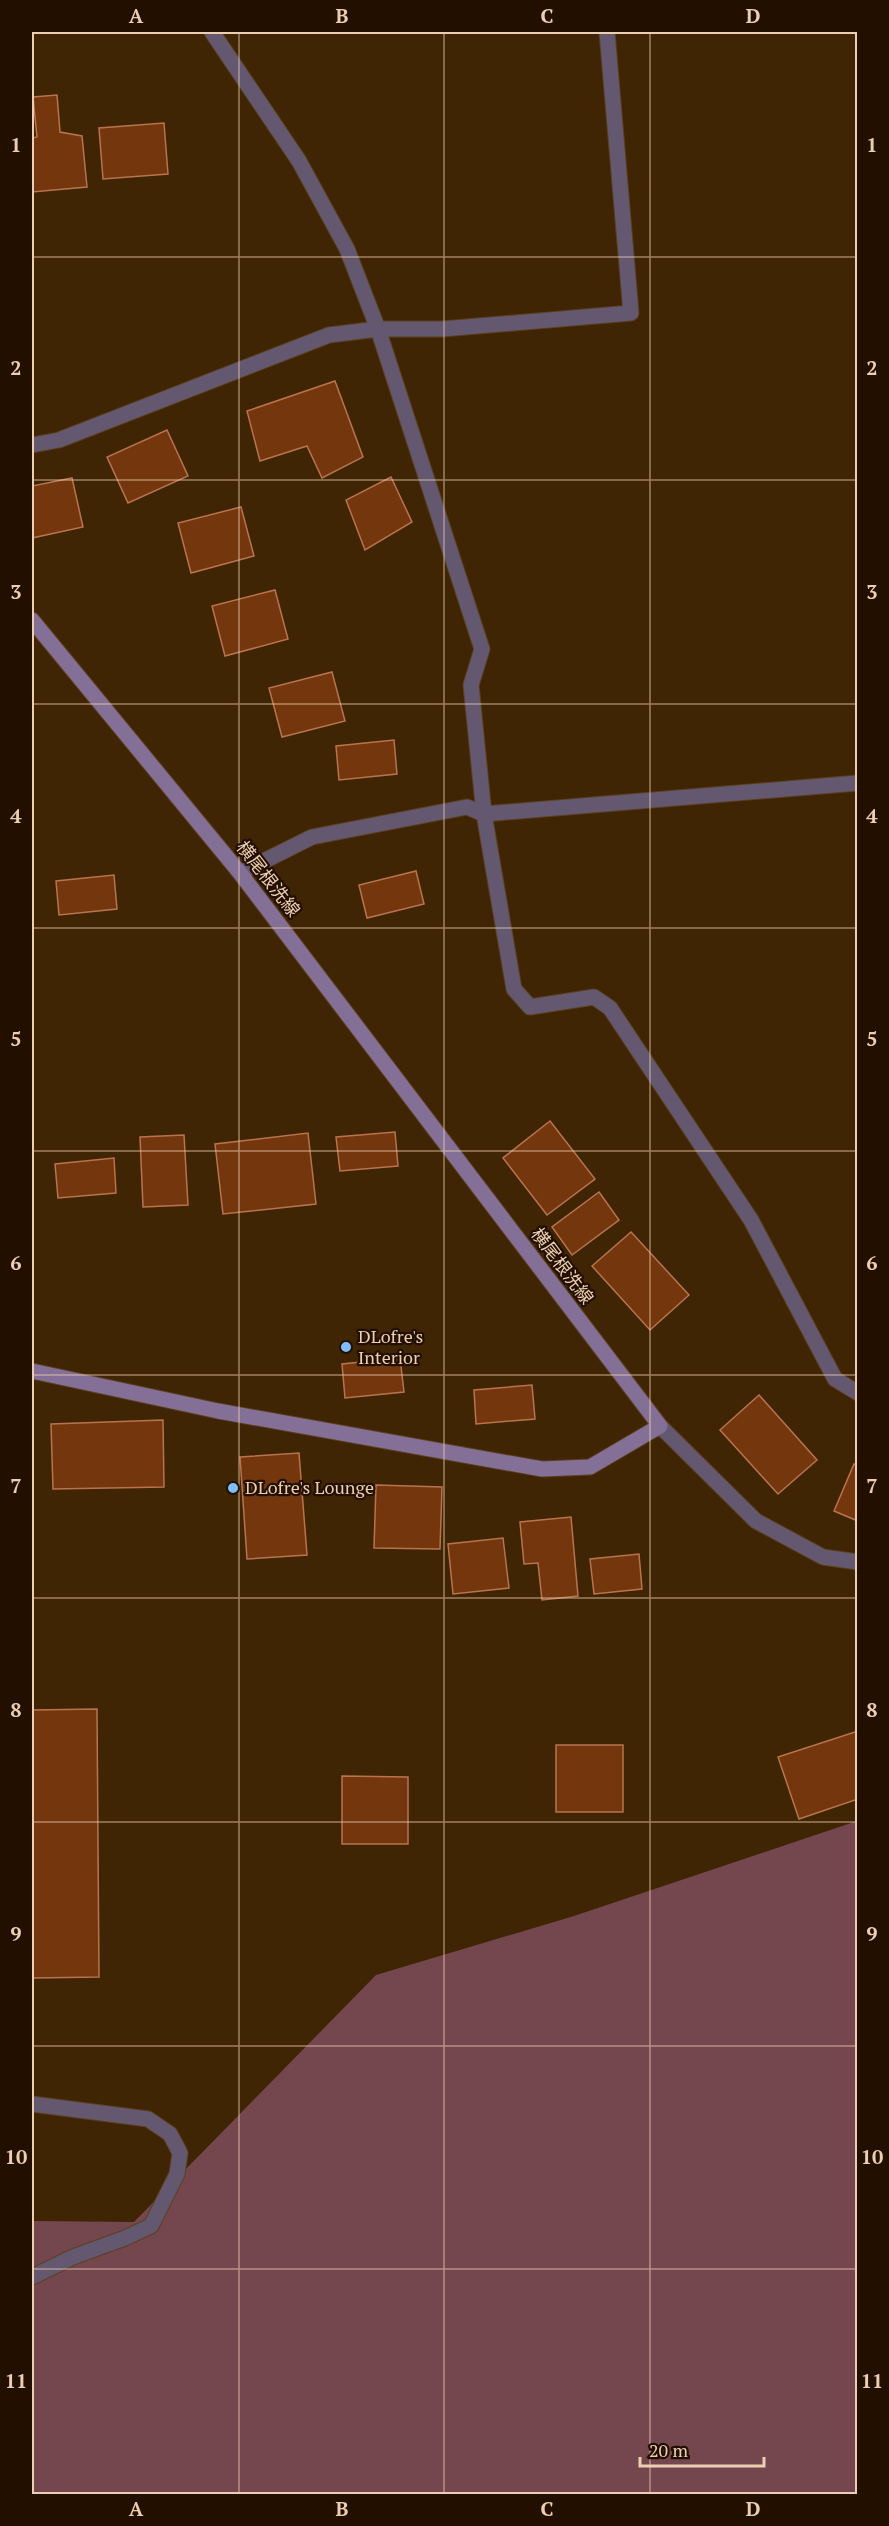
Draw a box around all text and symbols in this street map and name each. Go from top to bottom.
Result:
text: A [129,2,144,29]
text: B [336,2,349,29]
text: C [540,2,554,29]
text: D [746,2,760,29]
text: 1 [10,131,22,158]
text: 1 [866,131,878,158]
text: 2 [10,354,22,381]
text: 2 [866,354,878,381]
text: 3 [10,578,22,605]
text: 3 [866,578,878,605]
text: 4 [10,802,22,829]
text: 4 [866,802,878,829]
street label: 横尾根洗線 [232,836,306,921]
text: 5 [10,1025,22,1052]
text: 5 [866,1025,878,1052]
street label: 横尾根洗線 [526,1222,599,1309]
text: 6 [10,1249,22,1276]
text: 6 [866,1249,878,1276]
place label: DLofre's Interior [358,1324,423,1369]
marker: DLofre's Interior [339,1340,353,1354]
text: 7 [10,1472,22,1499]
text: 7 [866,1472,878,1499]
place label: DLofre's Lounge [245,1475,374,1499]
marker: DLofre's Lounge [226,1481,240,1495]
text: 8 [10,1696,22,1723]
text: 8 [866,1696,878,1723]
text: 9 [10,1920,22,1947]
text: 9 [866,1920,878,1947]
text: 10 [5,2143,27,2170]
text: 10 [861,2143,883,2170]
text: 11 [5,2367,27,2394]
text: 11 [861,2367,883,2394]
scale bar [640,2430,764,2468]
text: 20 m [649,2438,689,2462]
text: A [129,2495,144,2522]
text: B [336,2495,349,2522]
text: C [540,2495,554,2522]
text: D [746,2495,760,2522]

